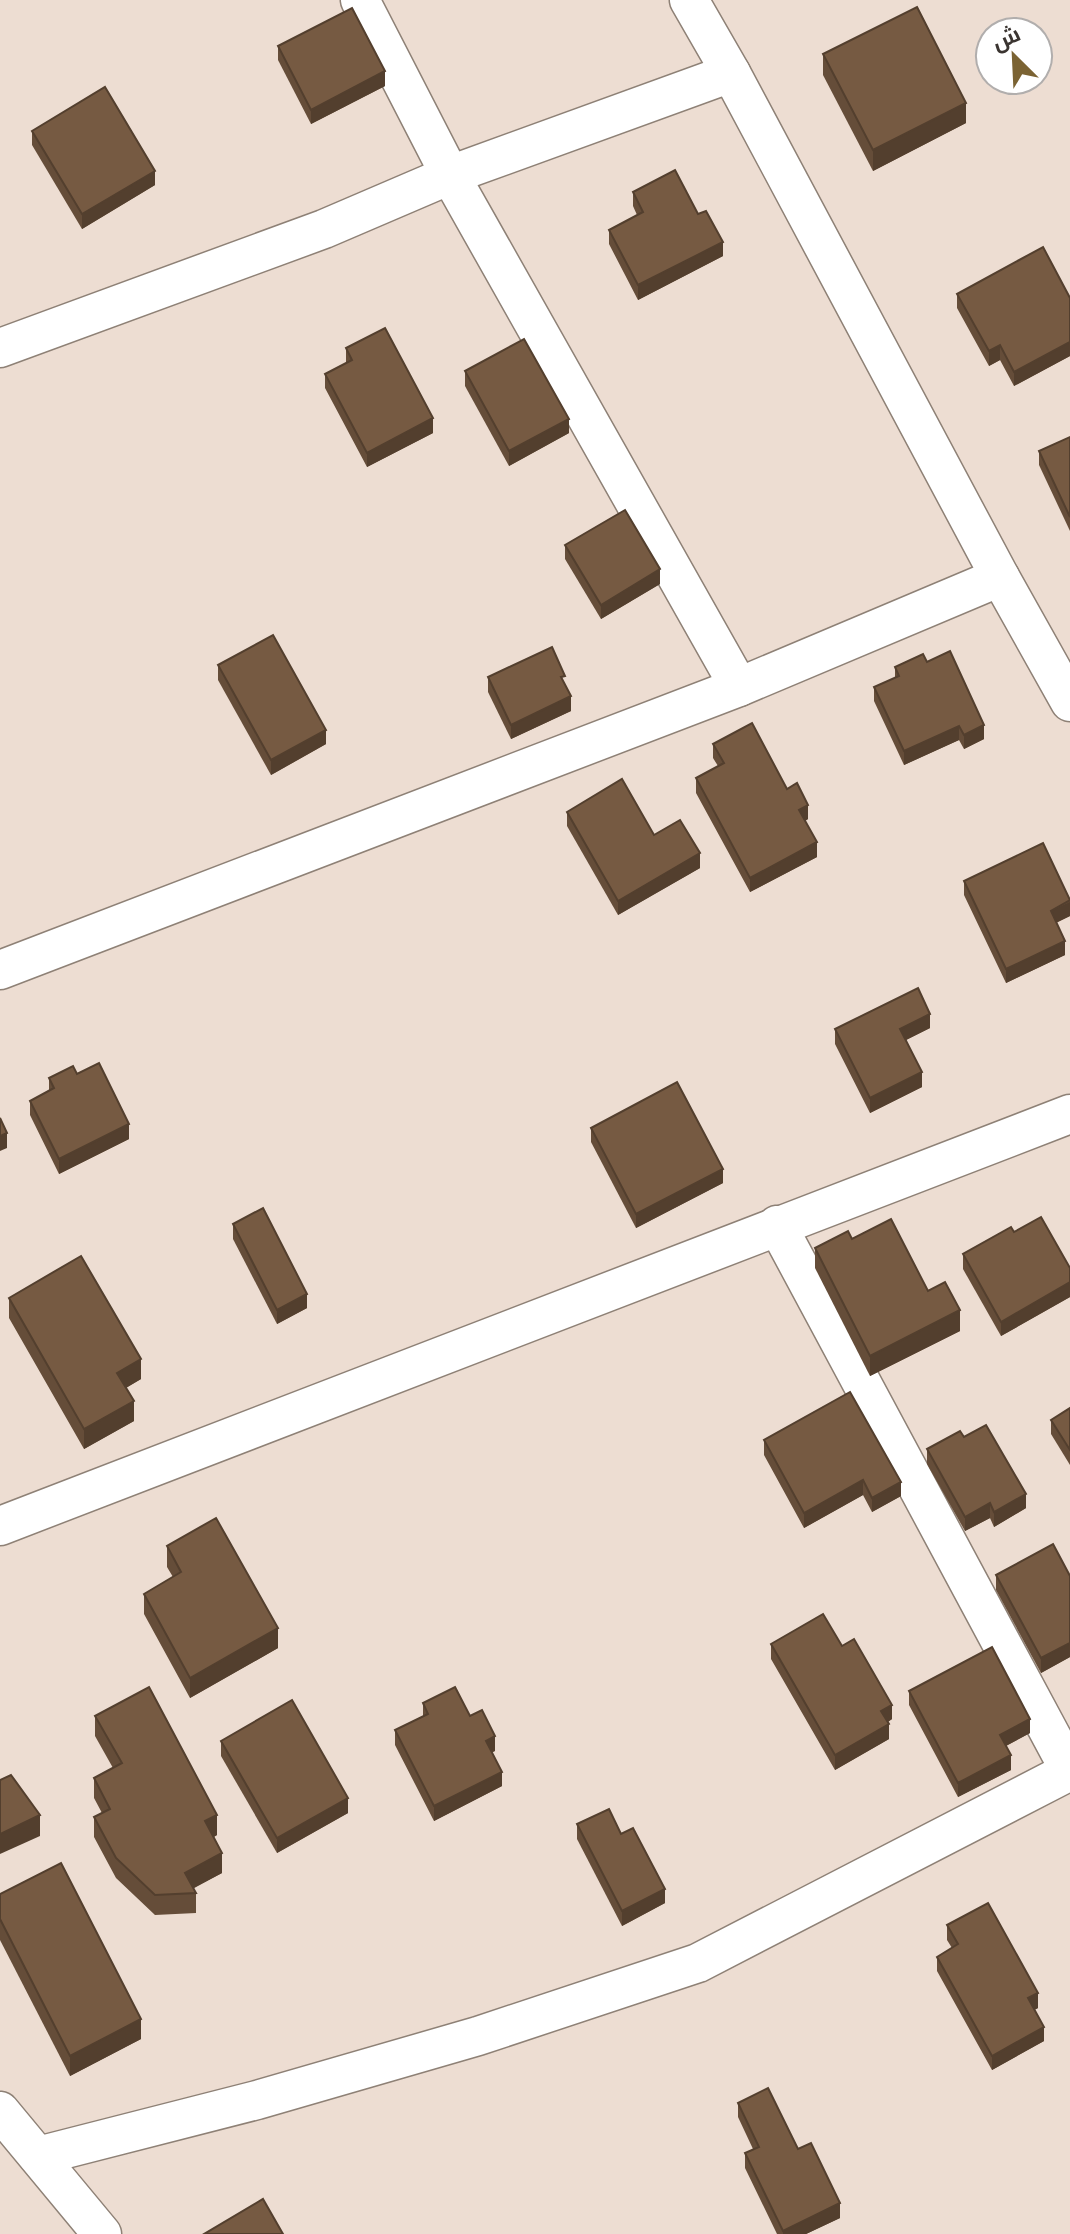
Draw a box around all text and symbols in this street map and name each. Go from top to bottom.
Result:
north arrow [974,16,1054,96]
text: ش [987,19,1024,56]

